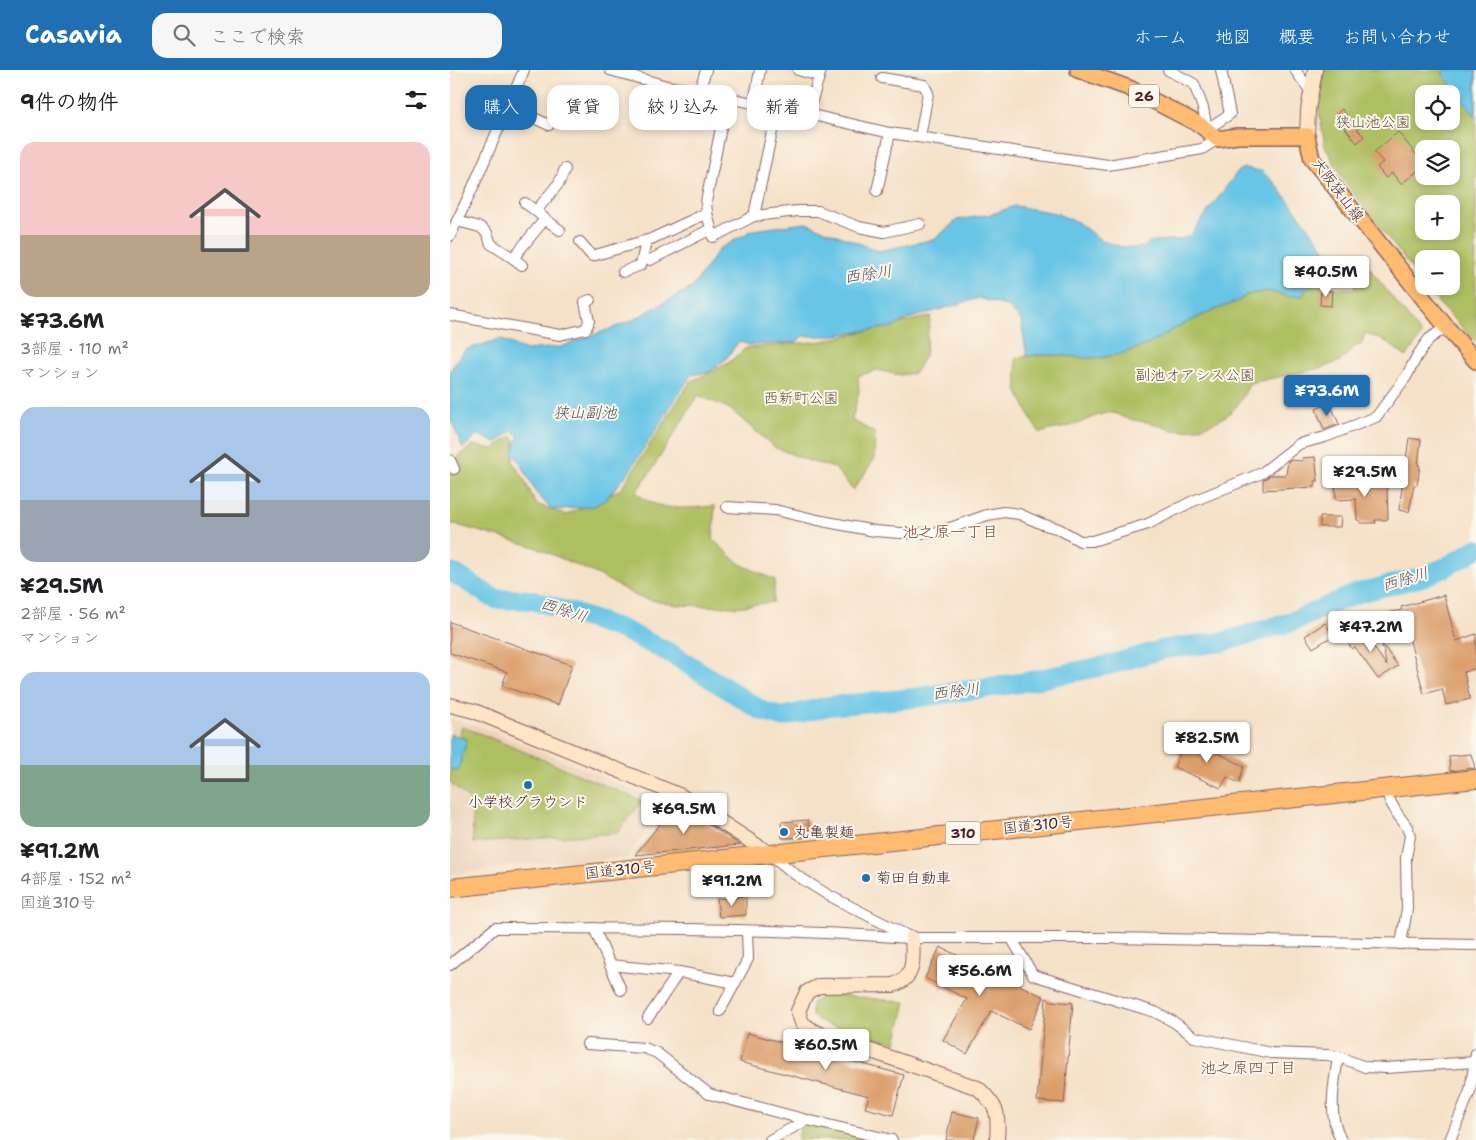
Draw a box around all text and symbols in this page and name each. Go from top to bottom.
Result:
search box [152,13,502,58]
text: Casavia [25,19,122,51]
icon: search [170,21,198,49]
text: ここで検索 [210,24,305,49]
text: ホーム [1134,25,1187,49]
text: 地図 [1215,25,1251,49]
text: 概要 [1279,25,1315,49]
text: お問い合わせ [1343,25,1451,49]
chip: 購入 [465,85,537,130]
chip: 賃貸 [547,85,619,130]
chip: 絞り込み [629,85,737,130]
chip: 新着 [747,85,819,130]
road number: 26 [1129,85,1159,108]
map controls [1415,85,1460,295]
button: locate [1415,85,1460,130]
icon: filters [402,86,430,114]
text: 9件の物件 [20,88,119,116]
park label: 狭山池公園 [1335,112,1411,132]
button: layers [1415,140,1460,185]
street label: 大阪狭山線 [1307,154,1369,226]
icon: home [180,175,270,265]
button: + [1415,195,1460,240]
button: − [1415,250,1460,295]
pin: ¥40.5M [1285,256,1367,298]
water label: 西除川 [843,260,893,288]
text: ¥40.5M [1294,261,1358,282]
text: ¥73.6M [20,307,104,335]
text: 3部屋 · 110 m² [20,338,129,359]
text: マンション [20,362,99,383]
park label: 副池オアシス公園 [1135,365,1255,385]
pin: ¥73.6M [1286,374,1368,417]
text: ¥73.6M [1295,380,1359,401]
park label: 西新町公園 [763,388,839,408]
water label: 狭山副池 [553,402,618,423]
icon: home [180,440,270,530]
pin: ¥29.5M [1324,456,1406,498]
text: ¥29.5M [1333,461,1397,482]
district label: 池之原一丁目 [902,521,998,542]
water label: 西除川 [1379,562,1431,596]
text: ¥29.5M [20,572,104,600]
water label: 西除川 [538,593,590,627]
text: 2部屋 · 56 m² [20,603,126,624]
pin: ¥47.2M [1330,610,1412,653]
text: ¥47.2M [1339,616,1403,637]
text: マンション [20,627,99,648]
water label: 西除川 [931,678,981,704]
icon: home [180,705,270,795]
pin: ¥82.5M [1166,722,1248,764]
text: ¥82.5M [1175,727,1239,748]
marker: 小学校グラウンド [522,779,534,791]
place label: 小学校グラウンド [468,792,588,812]
pin: ¥69.5M [643,792,725,835]
text: ¥69.5M [652,798,716,819]
street label: 国道310号 [1002,811,1074,839]
road number: 310 [946,821,980,844]
place label: 丸亀製麺 [794,822,854,842]
marker: 丸亀製麺 [778,826,790,838]
text: ¥91.2M [20,837,99,865]
street label: 国道310号 [584,856,656,884]
pin: ¥91.2M [691,864,773,907]
text: 4部屋 · 152 m² [20,868,132,889]
place label: 菊田自動車 [876,868,951,888]
text: ¥91.2M [702,870,762,891]
marker: 菊田自動車 [860,872,872,884]
text: 国道310号 [20,892,96,913]
pin: ¥56.6M [939,954,1021,997]
text: ¥56.6M [948,960,1012,981]
pin: ¥60.5M [785,1028,867,1071]
text: ¥60.5M [794,1034,858,1055]
district label: 池之原四丁目 [1200,1057,1296,1078]

